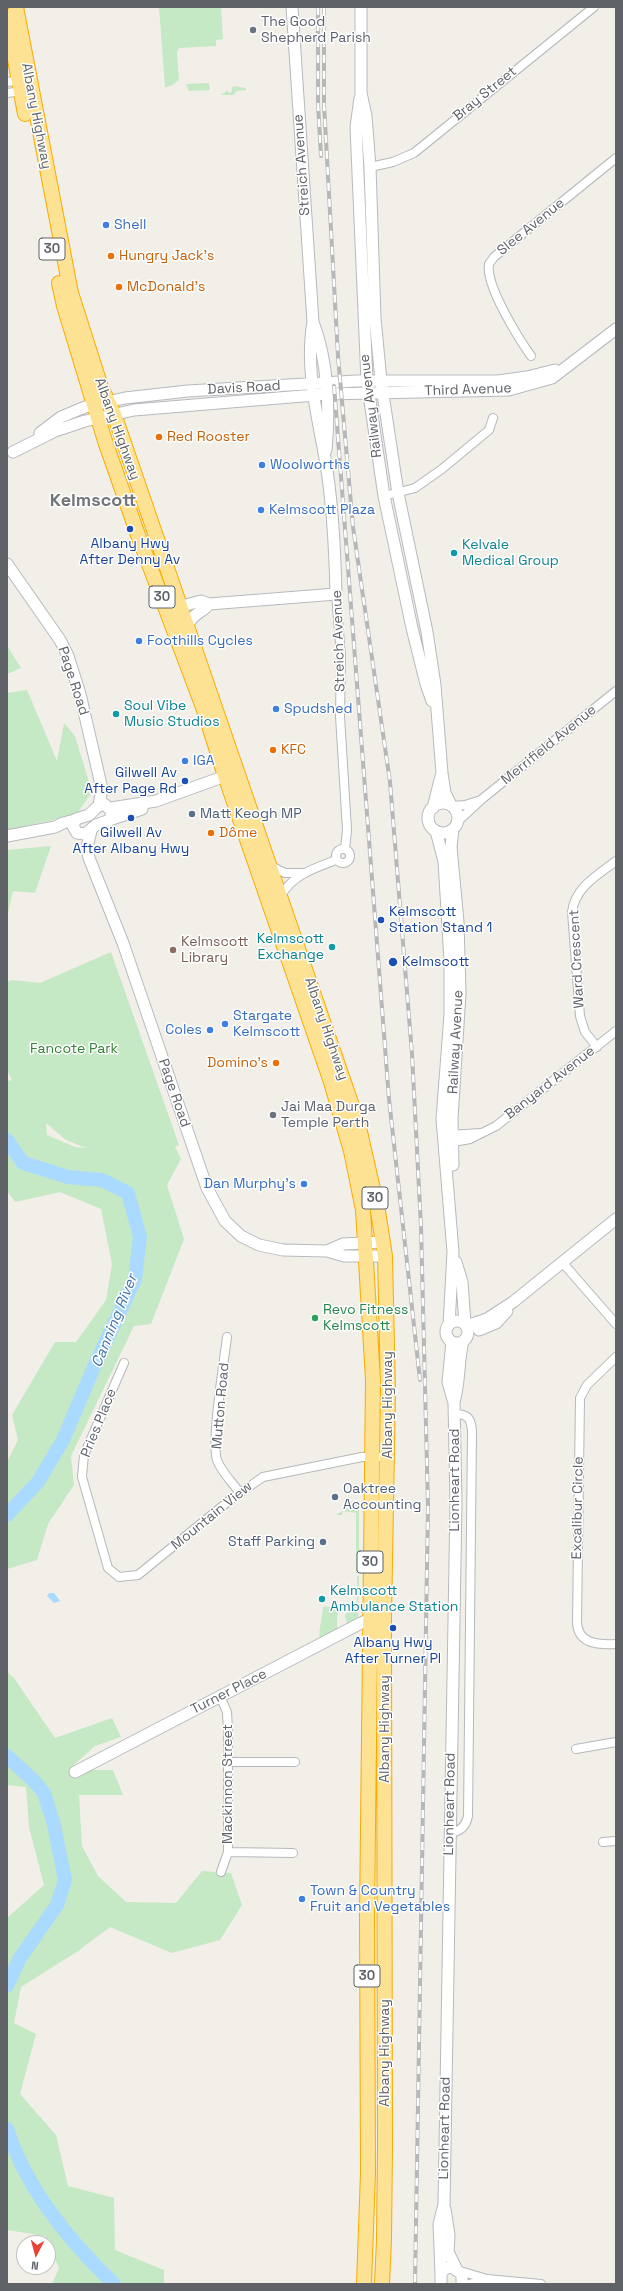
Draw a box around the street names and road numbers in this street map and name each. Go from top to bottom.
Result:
street label: Albany Highway [17,62,55,170]
street label: Bray Street [450,63,520,125]
street label: Streich Avenue [290,114,314,216]
street label: Slee Avenue [494,195,568,259]
road number: 30 [39,238,65,260]
street label: Railway Avenue [356,353,386,459]
street label: Albany Highway [91,376,143,482]
street label: Davis Road [207,378,281,398]
street label: Third Avenue [424,380,512,400]
road number: 30 [149,586,175,608]
street label: Streich Avenue [329,590,349,692]
street label: Page Road [54,644,92,718]
street label: Merrifield Avenue [498,702,600,788]
street label: Ward Crescent [566,909,588,1009]
street label: Albany Highway [301,975,351,1083]
street label: Railway Avenue [445,989,467,1095]
street label: Banyard Avenue [502,1043,598,1123]
street label: Page Road [154,1057,194,1129]
road number: 30 [362,1187,388,1209]
street label: Albany Highway [380,1351,396,1459]
street label: Mutton Road [209,1362,233,1450]
street label: Pries Place [78,1386,120,1460]
street label: Lionheart Road [447,1429,463,1531]
street label: Excalibur Circle [569,1456,587,1560]
street label: Mountain View [168,1478,256,1554]
road number: 30 [357,1551,383,1573]
street label: Turner Place [188,1666,270,1718]
street label: Albany Highway [377,1675,393,1783]
street label: Mackinnon Street [220,1724,236,1844]
street label: Lionheart Road [441,1752,459,1856]
road number: 30 [354,1965,380,1987]
street label: Albany Highway [377,1999,393,2107]
street label: Lionheart Road [436,2076,454,2180]

